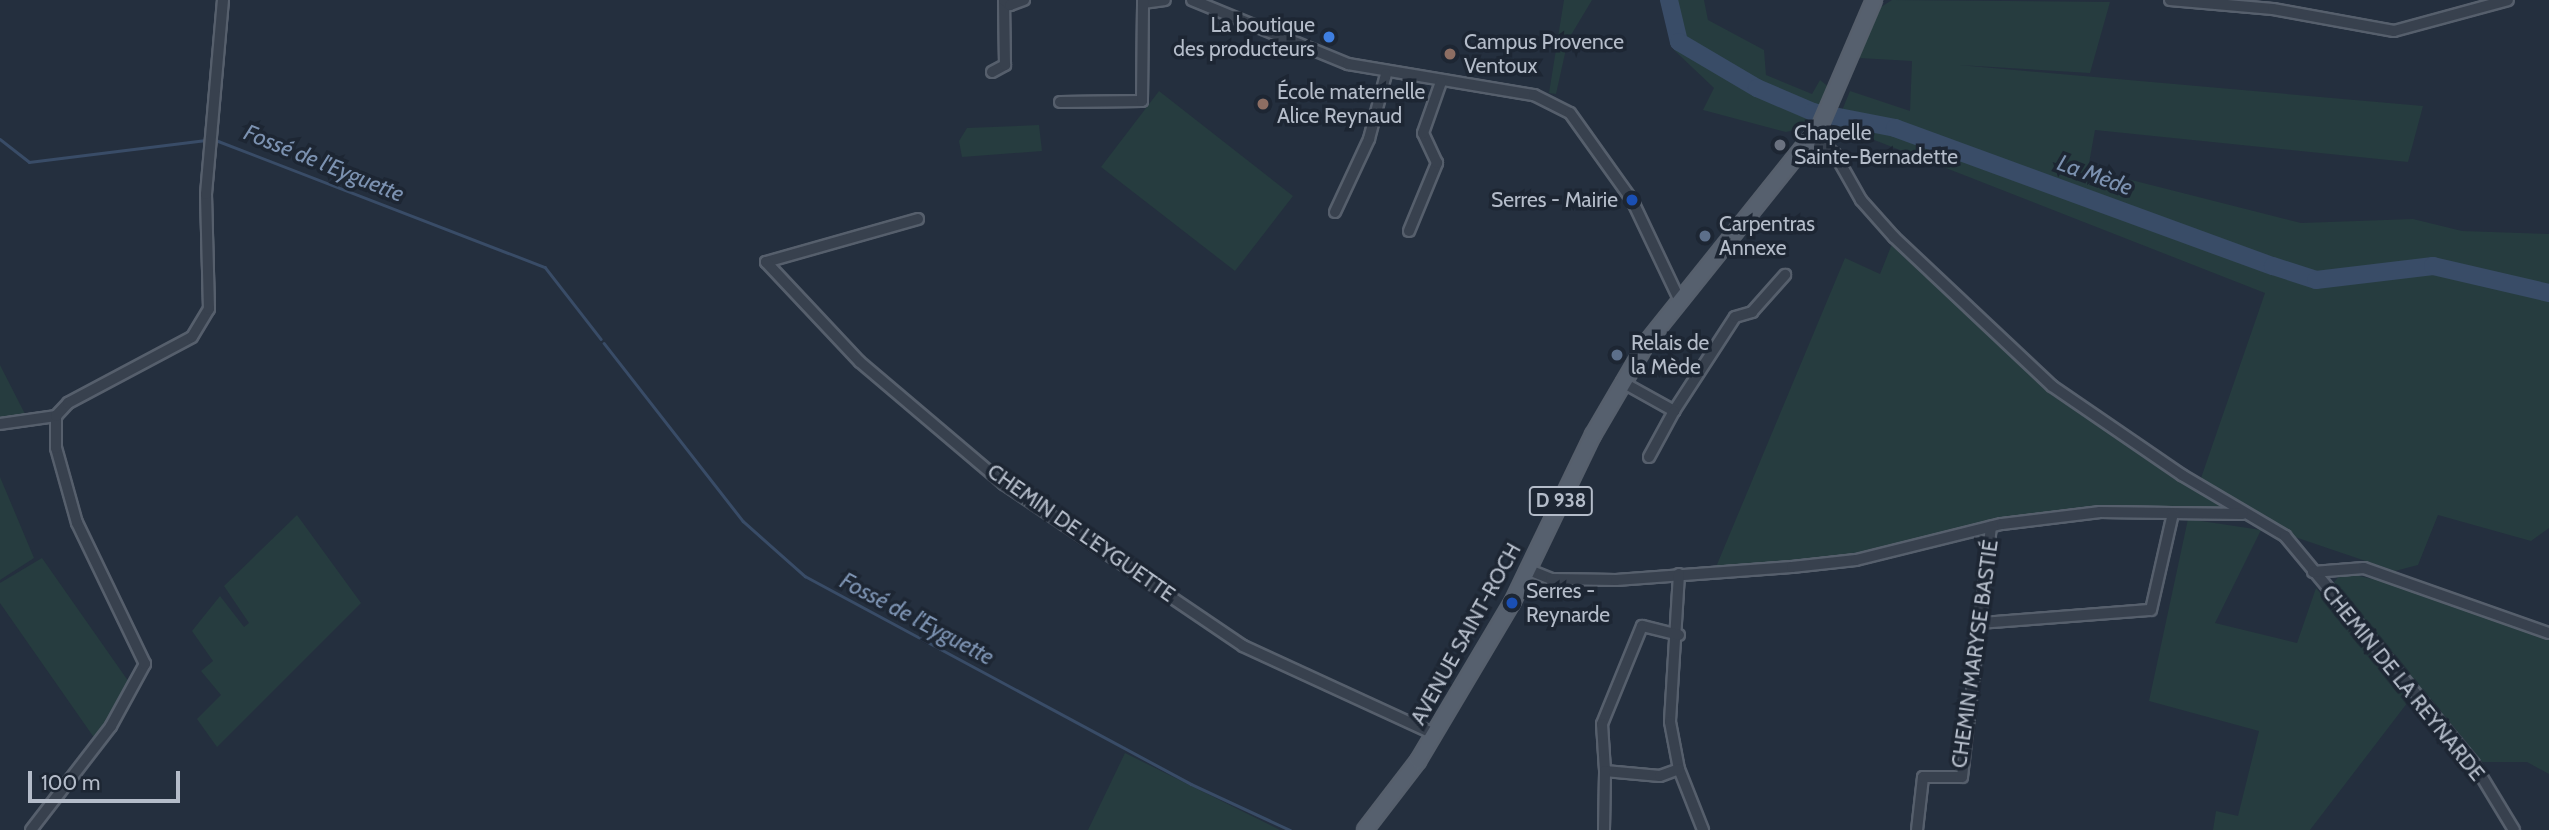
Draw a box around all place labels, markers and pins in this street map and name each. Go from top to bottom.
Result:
place label: La boutique des producteurs [1173,12,1315,62]
marker: La boutique des producteurs [1321,29,1337,45]
place label: Campus Provence Ventoux [1464,29,1624,79]
marker: Campus Provence Ventoux [1442,46,1458,62]
place label: École maternelle Alice Reynaud [1277,79,1425,129]
marker: École maternelle Alice Reynaud [1255,96,1271,112]
place label: Chapelle Sainte-Bernadette [1794,120,1958,170]
marker: Chapelle Sainte-Bernadette [1772,137,1788,153]
place label: Serres - Mairie [1491,187,1618,213]
marker: Serres - Mairie [1624,192,1640,208]
place label: Carpentras Annexe [1719,211,1815,261]
marker: Carpentras Annexe [1697,228,1713,244]
place label: Relais de la Mède [1631,330,1709,380]
marker: Relais de la Mède [1609,347,1625,363]
place label: Serres - Reynarde [1526,578,1610,628]
marker: Serres - Reynarde [1504,595,1520,611]

